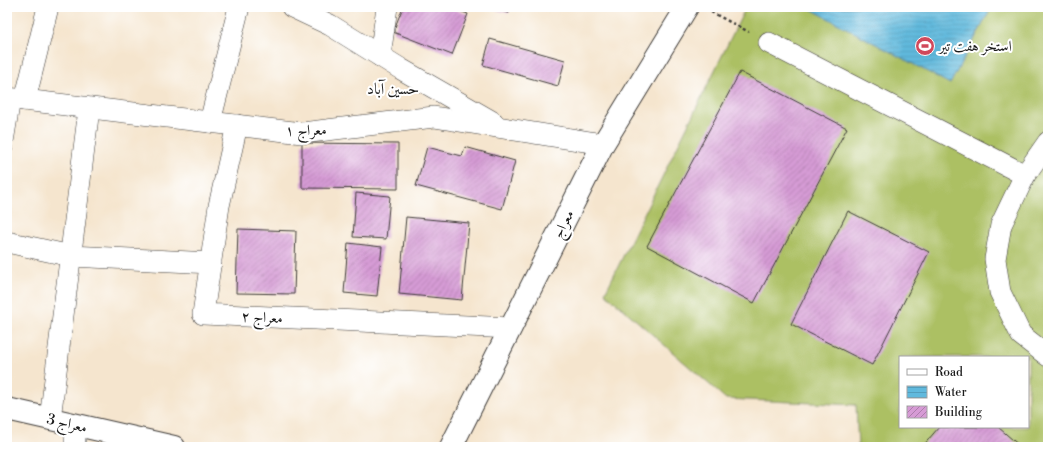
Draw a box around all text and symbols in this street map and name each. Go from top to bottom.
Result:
sports icon: استخر هفت تیر [914,35,936,57]
place label: استخر هفت تیر [937,37,1012,56]
district label: حسین آباد [367,79,419,99]
street label: معراج ۱ [285,121,327,143]
street label: معراج [548,207,581,243]
street label: معراج ۲ [241,307,283,331]
legend [899,356,1029,428]
text: Road [935,365,963,380]
text: Water [934,385,967,400]
text: Building [934,405,983,420]
street label: معراج 3 [44,410,89,440]

